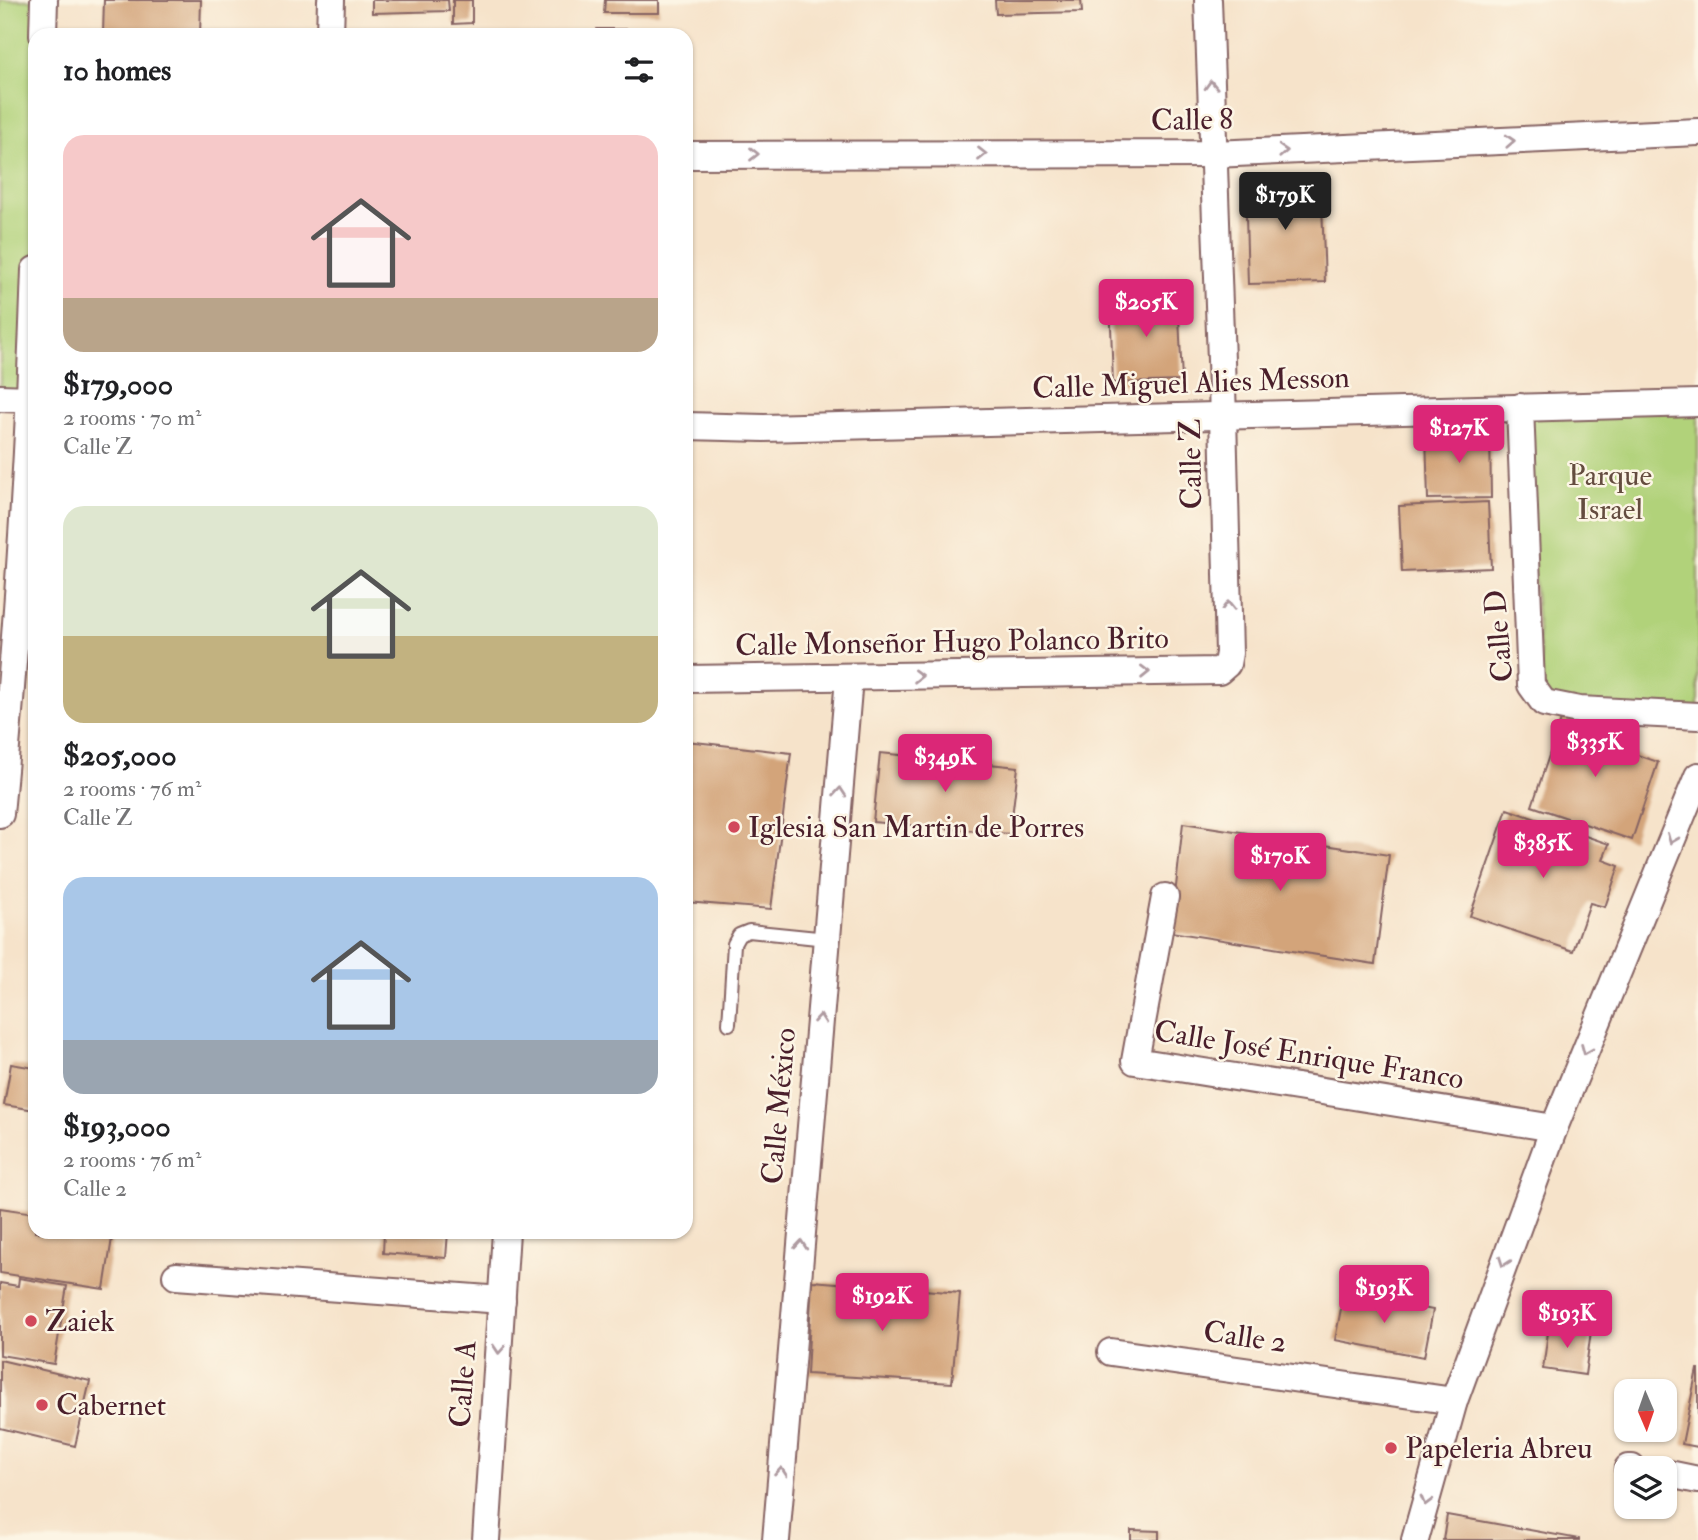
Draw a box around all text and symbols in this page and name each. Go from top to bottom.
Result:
icon: filters [620,51,658,89]
text: 10 homes [63,52,171,89]
one-way arrow [1203,79,1219,90]
street label: Calle 8 [1150,101,1234,139]
one-way arrow [1505,133,1516,148]
one-way arrow [1277,143,1288,158]
one-way arrow [749,146,760,162]
one-way arrow [977,146,987,162]
pin: $179K [1236,173,1334,232]
icon: home [298,180,424,306]
text: $179K [1255,180,1315,209]
pin: $205K [1097,280,1195,339]
text: $205K [1115,287,1177,316]
street label: Calle Miguel Alies Messon [1032,359,1350,407]
text: $179,000 [63,366,173,403]
text: 2 rooms · 70 m² [63,403,202,432]
pin: $127K [1410,406,1508,465]
text: $127K [1429,413,1489,442]
street label: Calle Z [1172,418,1210,510]
text: Calle Z [63,432,133,461]
park label: Parque Israel [1568,457,1652,528]
icon: home [298,551,424,677]
street label: Calle D [1477,588,1521,684]
one-way arrow [1220,600,1236,611]
street label: Calle Monseñor Hugo Polanco Brito [735,620,1169,664]
one-way arrow [1140,664,1151,680]
one-way arrow [912,669,923,684]
pin: $335K [1546,720,1644,779]
text: $335K [1567,727,1623,756]
pin: $349K [896,734,994,794]
text: $205,000 [63,737,177,774]
text: $349K [914,742,976,771]
text: 2 rooms · 76 m² [63,774,201,803]
one-way arrow [832,786,847,797]
text: Calle Z [63,803,133,832]
place label: Iglesia San Martin de Porres [748,809,1084,846]
marker: Iglesia San Martin de Porres [726,819,742,835]
pin: $385K [1494,820,1592,880]
text: $385K [1514,828,1572,857]
one-way arrow [1666,832,1680,845]
pin: $170K [1231,834,1329,893]
text: $170K [1250,841,1310,870]
icon: home [298,922,424,1048]
street label: Calle José Enrique Franco [1152,1012,1466,1098]
one-way arrow [812,1013,827,1024]
street label: Calle México [754,1026,804,1186]
one-way arrow [1580,1043,1594,1055]
text: $193,000 [63,1108,171,1145]
text: 2 rooms · 76 m² [63,1145,201,1174]
text: Calle 2 [63,1174,127,1203]
one-way arrow [793,1240,808,1251]
one-way arrow [1499,1256,1513,1268]
pin: $193K [1335,1266,1433,1325]
text: $193K [1355,1273,1413,1302]
pin: $192K [833,1274,931,1333]
text: $192K [852,1281,912,1310]
pin: $193K [1518,1290,1616,1350]
text: $193K [1538,1298,1596,1327]
place label: Zaiek [45,1303,115,1340]
marker: Zaiek [23,1313,39,1329]
street label: Calle 2 [1201,1313,1289,1361]
street label: Calle A [441,1339,485,1429]
one-way arrow [491,1344,506,1355]
north arrow [1614,1379,1676,1442]
map controls [1614,1379,1677,1519]
place label: Cabernet [56,1387,167,1424]
marker: Cabernet [34,1397,50,1413]
place label: Papeleria Abreu [1405,1430,1593,1467]
marker: Papeleria Abreu [1383,1440,1399,1456]
button: layers [1614,1456,1677,1519]
one-way arrow [773,1466,788,1477]
one-way arrow [1420,1495,1434,1507]

